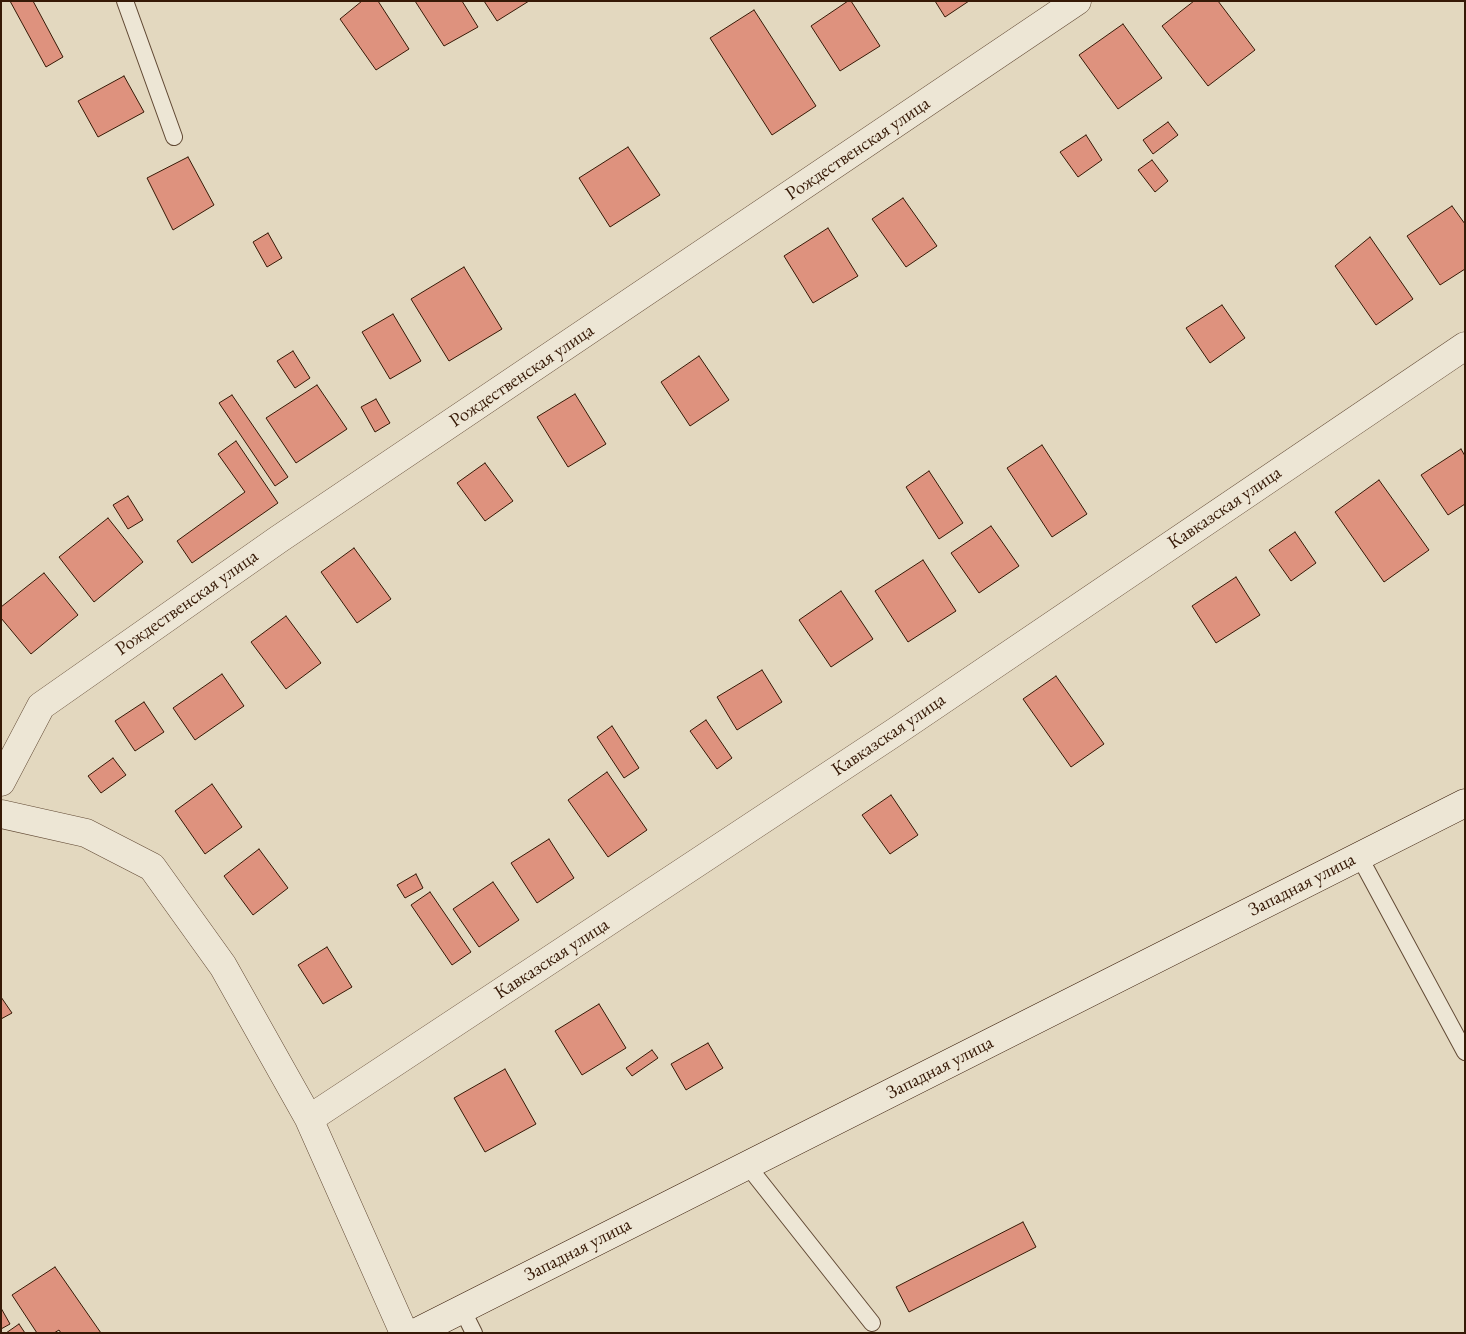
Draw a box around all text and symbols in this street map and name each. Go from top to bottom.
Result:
street label: Рождественская улица [782,92,934,206]
street label: Рождественская улица [446,319,598,433]
street label: Кавказская улица [1164,462,1286,554]
street label: Рождественская улица [111,545,263,661]
street label: Кавказская улица [828,689,950,781]
street label: Западная улица [1245,848,1359,922]
street label: Кавказская улица [490,913,614,1005]
street label: Западная улица [883,1031,997,1105]
street label: Западная улица [521,1213,635,1287]

